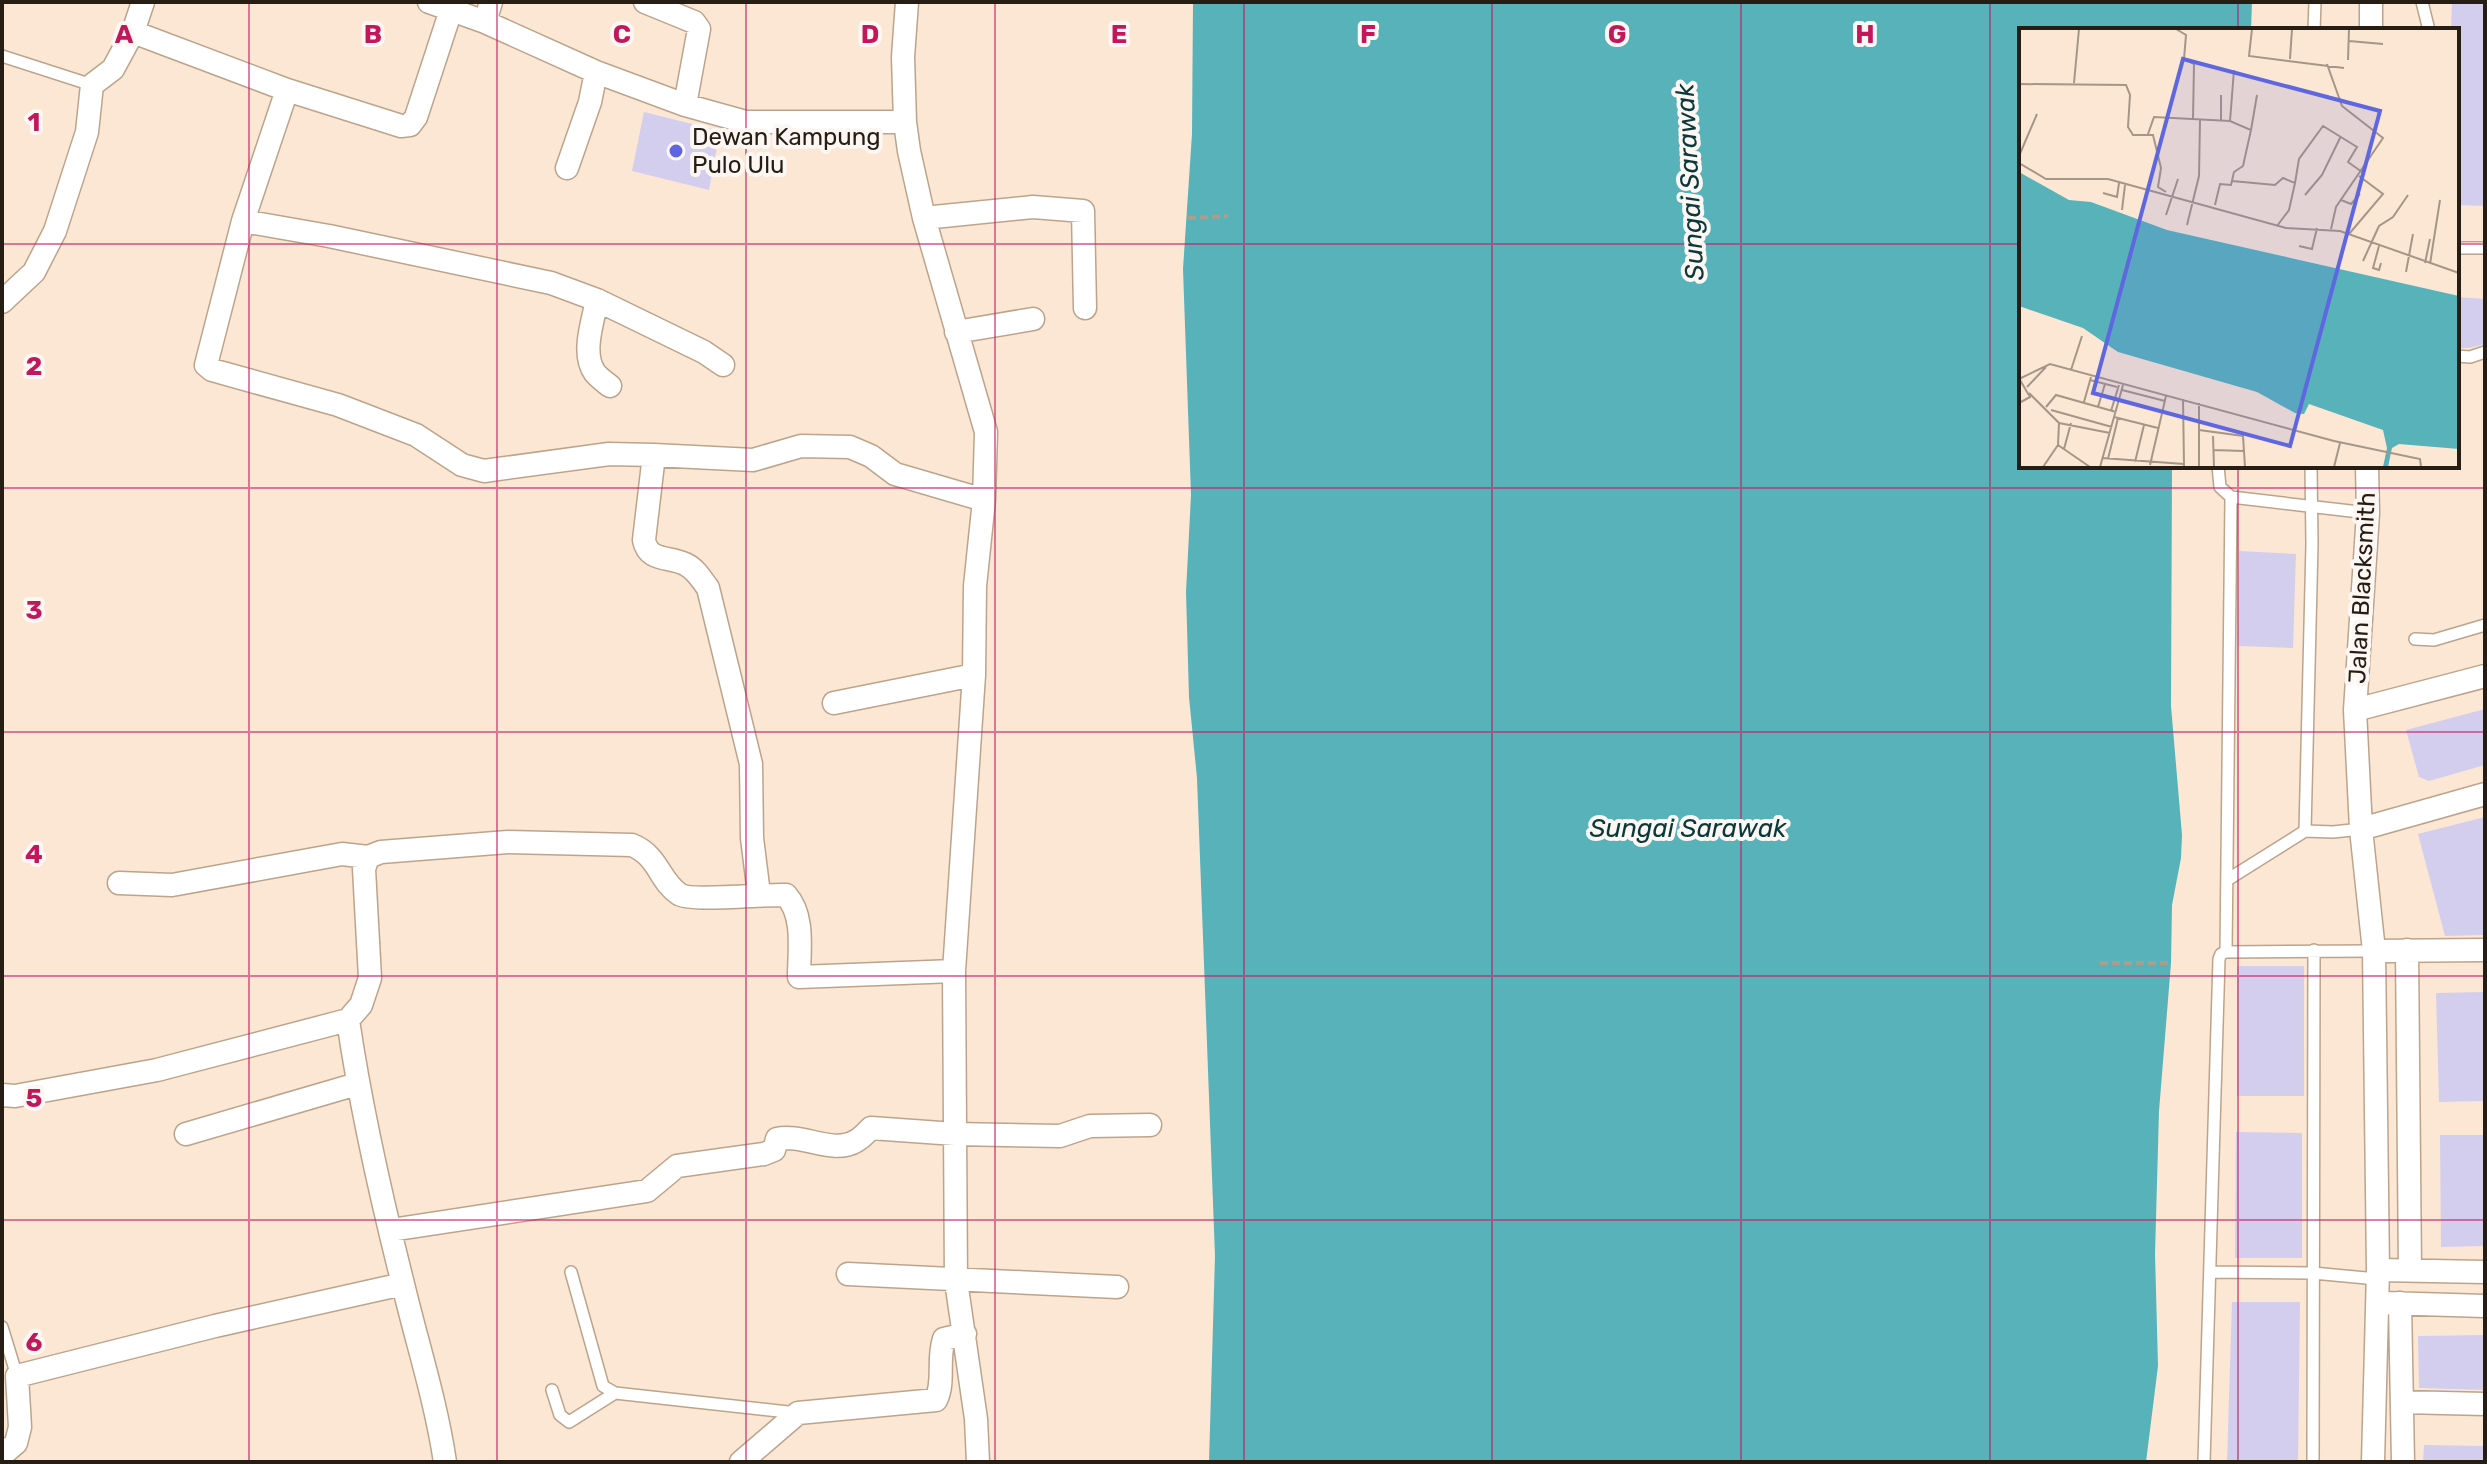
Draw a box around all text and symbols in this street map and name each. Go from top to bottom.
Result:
text: A [115,19,134,50]
text: B [364,19,382,50]
text: C [613,19,631,50]
text: D [861,19,879,50]
text: E [1111,19,1127,50]
text: F [1360,19,1376,50]
text: G [1608,19,1626,50]
text: H [1855,19,1875,50]
inset map [2019,28,2459,468]
water label: Sungai Sarawak [1669,82,1711,281]
text: 1 [28,107,40,138]
place label: Dewan Kampung Pulo Ulu [692,123,881,179]
marker: Dewan Kampung Pulo Ulu [667,142,685,160]
text: 2 [26,351,42,382]
street label: Jalan Blacksmith [2343,492,2381,684]
text: 3 [25,595,43,626]
water label: Sungai Sarawak [1589,813,1787,844]
text: 4 [25,839,43,870]
text: 5 [26,1083,42,1114]
text: 6 [26,1327,43,1358]

